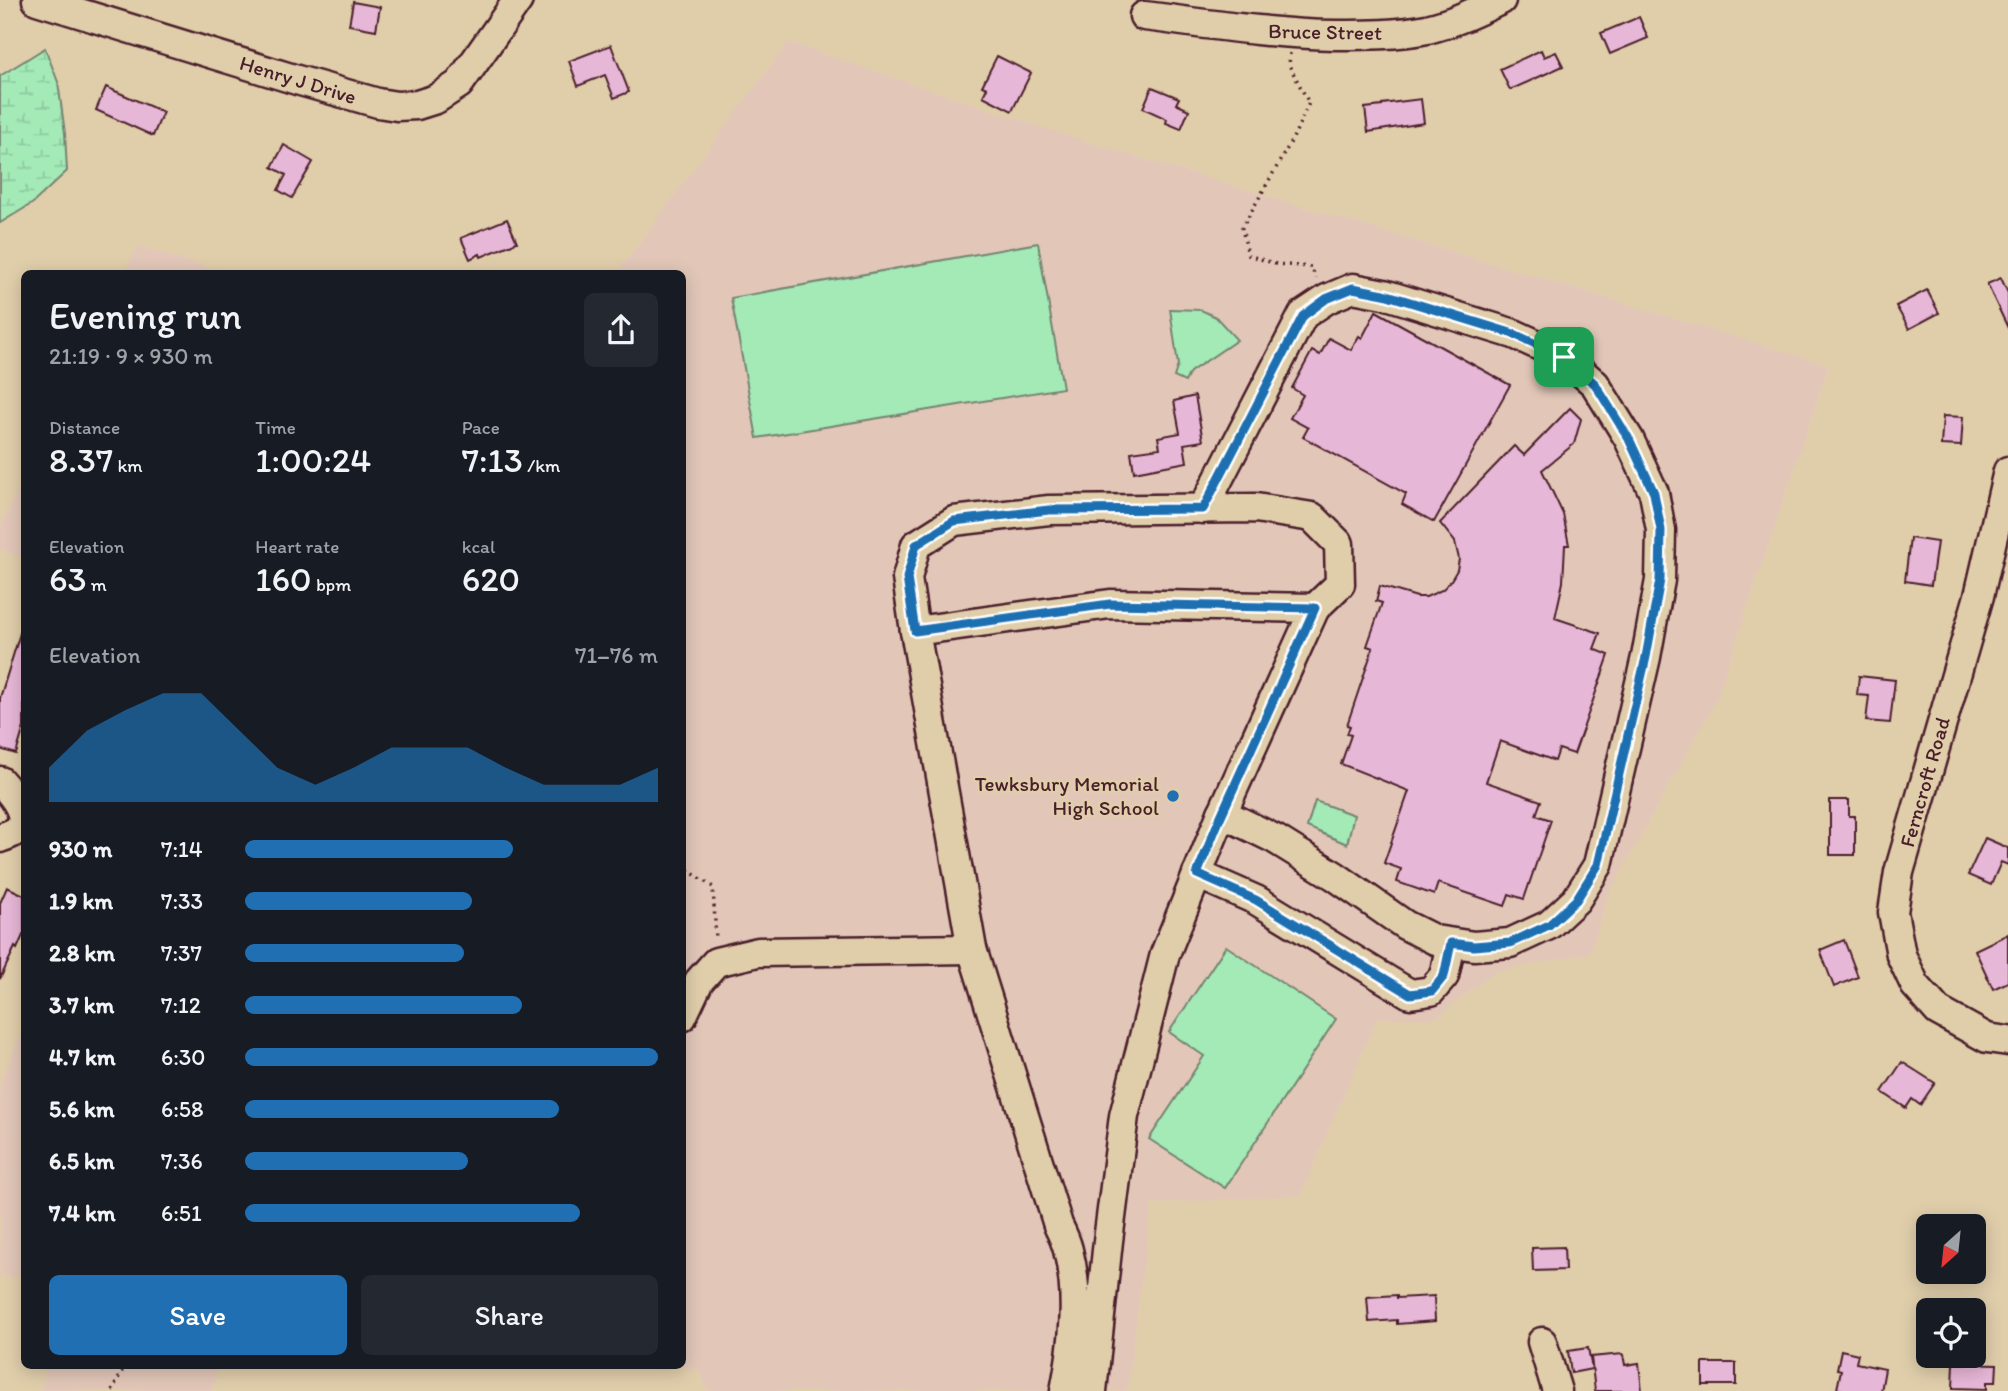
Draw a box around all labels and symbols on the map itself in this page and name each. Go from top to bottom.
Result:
street label: Bruce Street [1268,18,1382,45]
street label: Henry J Drive [237,50,360,109]
pin [1534,327,1594,387]
street label: Ferncroft Road [1894,713,1955,850]
place label: Tewksbury Memorial High School [975,771,1159,820]
marker: Tewksbury Memorial High School [1165,788,1181,804]
north arrow [1916,1214,1986,1284]

